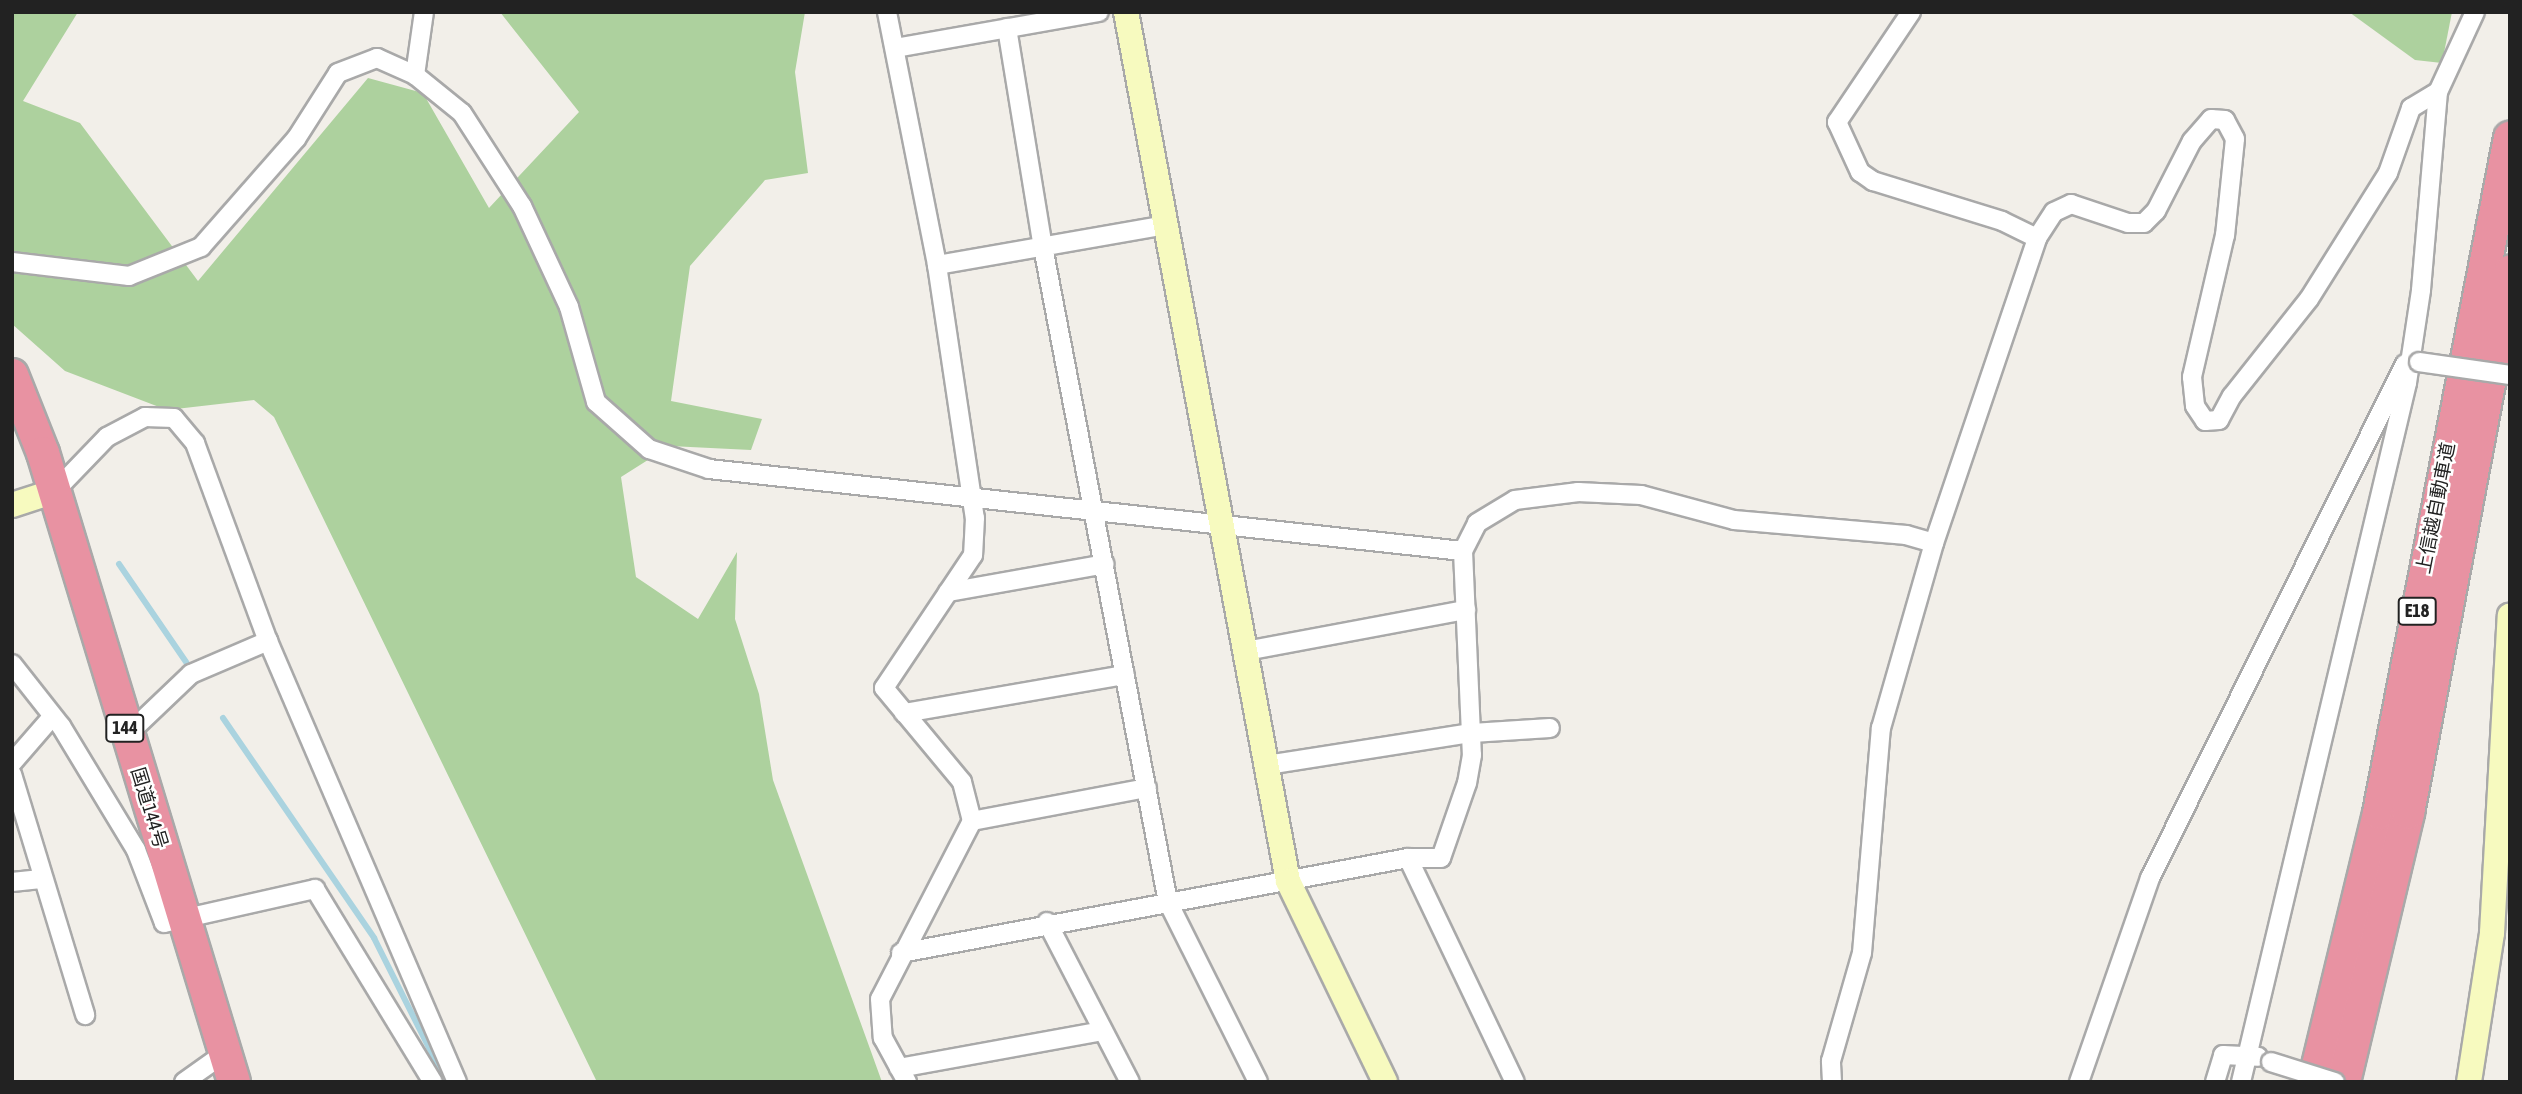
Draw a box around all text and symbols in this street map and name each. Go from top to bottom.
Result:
street label: 上信越自動車道 [2412,441,2460,575]
road number: E18 [2396,596,2438,626]
road number: 144 [104,714,146,742]
street label: 国道144号 [126,765,172,851]

